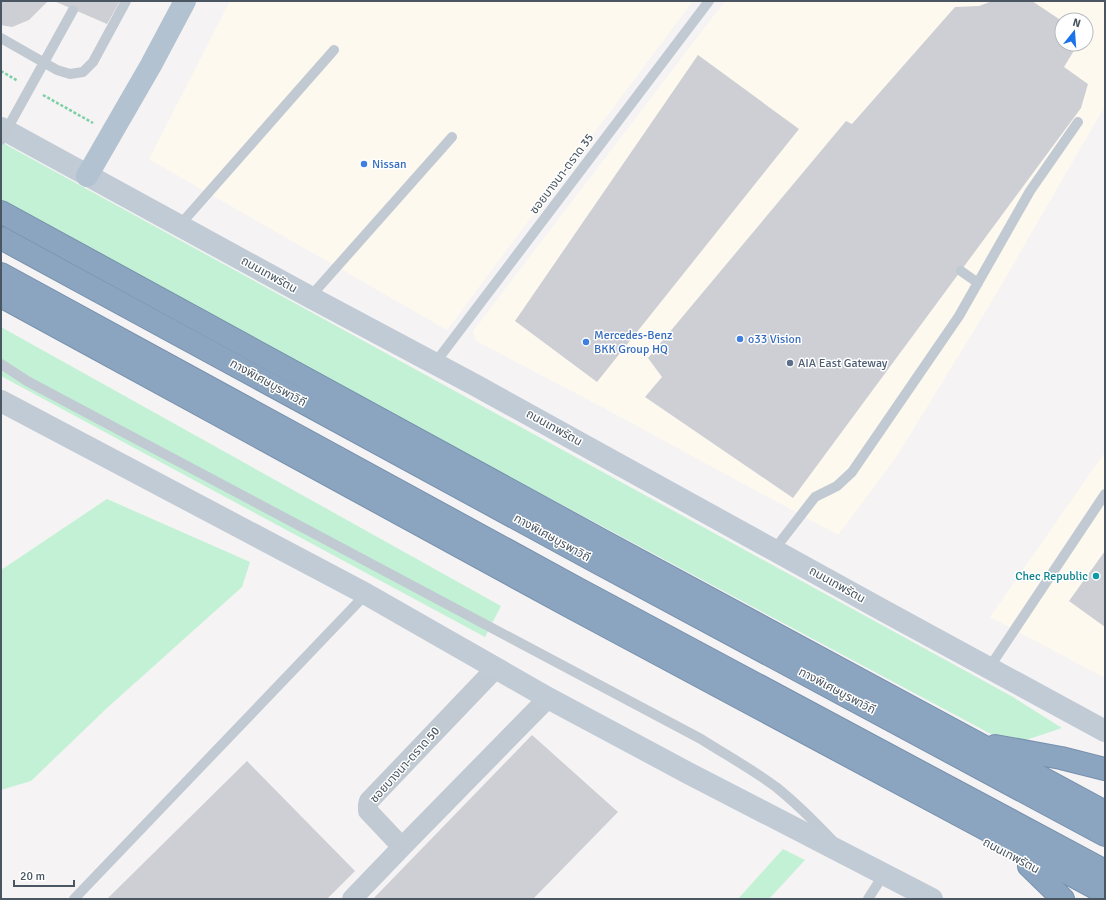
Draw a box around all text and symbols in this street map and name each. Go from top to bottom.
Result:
north arrow [1054,12,1094,52]
text: N [1071,16,1082,30]
street label: ซอยบางนา-ตราด 35 [527,131,597,217]
place label: Nissan [372,157,407,172]
marker: Nissan [359,159,369,169]
street label: ถนนเทพรัตน [238,253,300,297]
place label: Mercedes-Benz BKK Group HQ [594,328,672,357]
place label: o33 Vision [748,332,801,347]
marker: o33 Vision [735,334,745,344]
marker: Mercedes-Benz BKK Group HQ [581,337,591,347]
street label: ทางพิเศษบูรพาวิถี [227,356,309,410]
place label: AIA East Gateway [798,356,888,371]
marker: AIA East Gateway [785,358,795,368]
street label: ถนนเทพรัตน [523,406,585,450]
street label: ทางพิเศษบูรพาวิถี [511,511,593,565]
street label: ถนนเทพรัตน [806,563,868,607]
place label: Chec Republic [1015,569,1088,584]
marker: Chec Republic [1091,571,1101,581]
street label: ทางพิเศษบูรพาวิถี [796,664,878,718]
street label: ซอยบางนา-ตราด 50 [367,724,443,806]
street label: ถนนเทพรัตน [980,835,1042,877]
scale bar [14,862,74,888]
text: 20 m [20,869,45,884]

